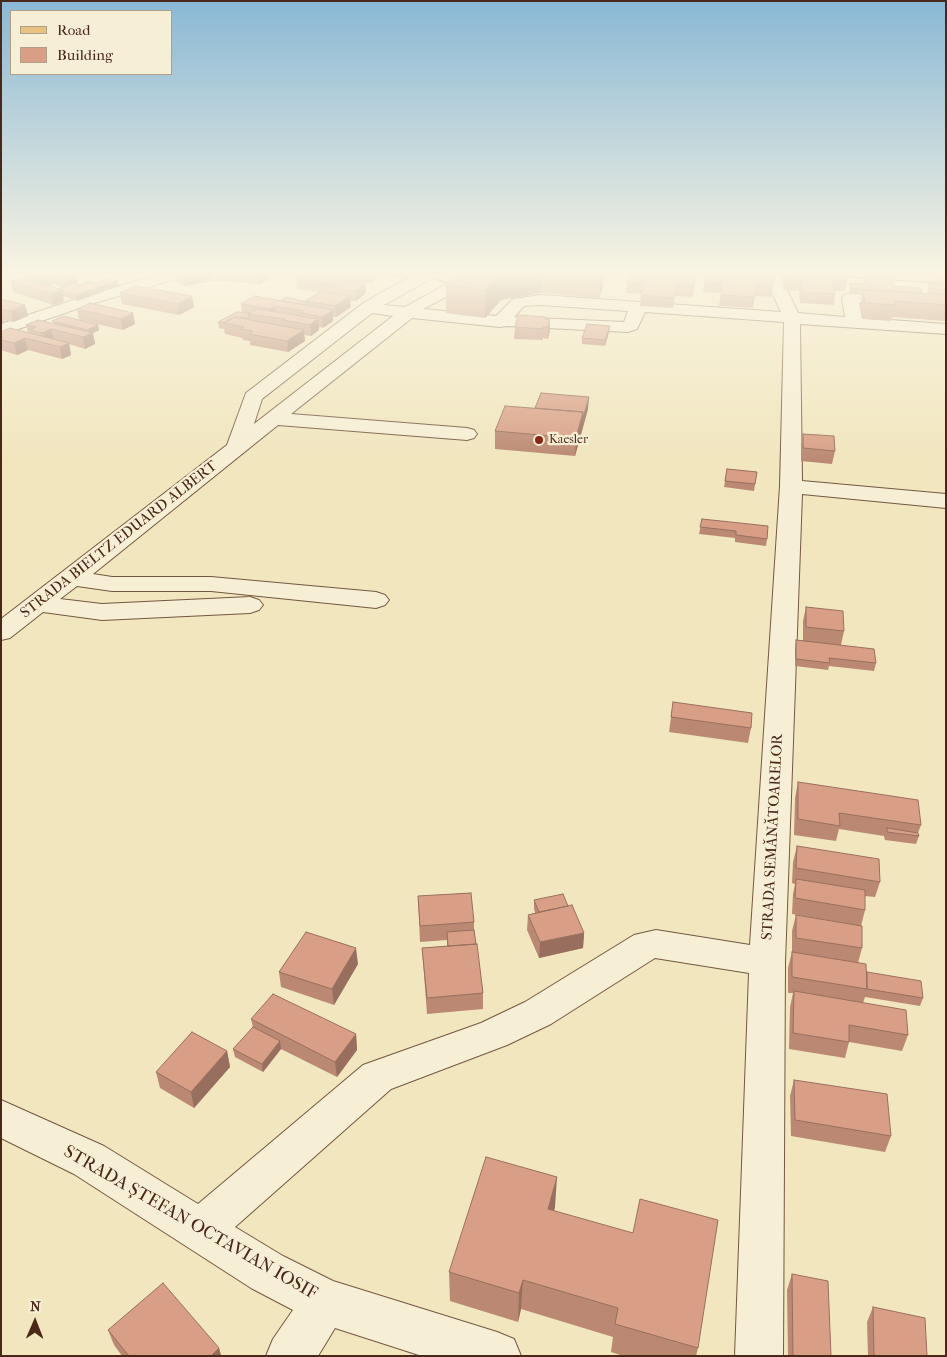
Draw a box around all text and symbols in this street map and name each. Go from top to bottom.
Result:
legend [10,10,172,75]
text: Road [57,21,90,39]
text: Building [57,46,113,64]
place label: Kaesler [549,433,588,447]
marker: Kaesler [533,434,545,446]
street label: STRADA BIELTZ EDUARD ALBERT [17,458,221,622]
street label: STRADA SEMĂNĂTOARELOR [759,733,787,941]
street label: STRADA ȘTEFAN OCTAVIAN IOSIF [59,1141,321,1305]
north arrow [10,1297,60,1347]
text: N [30,1298,41,1315]

